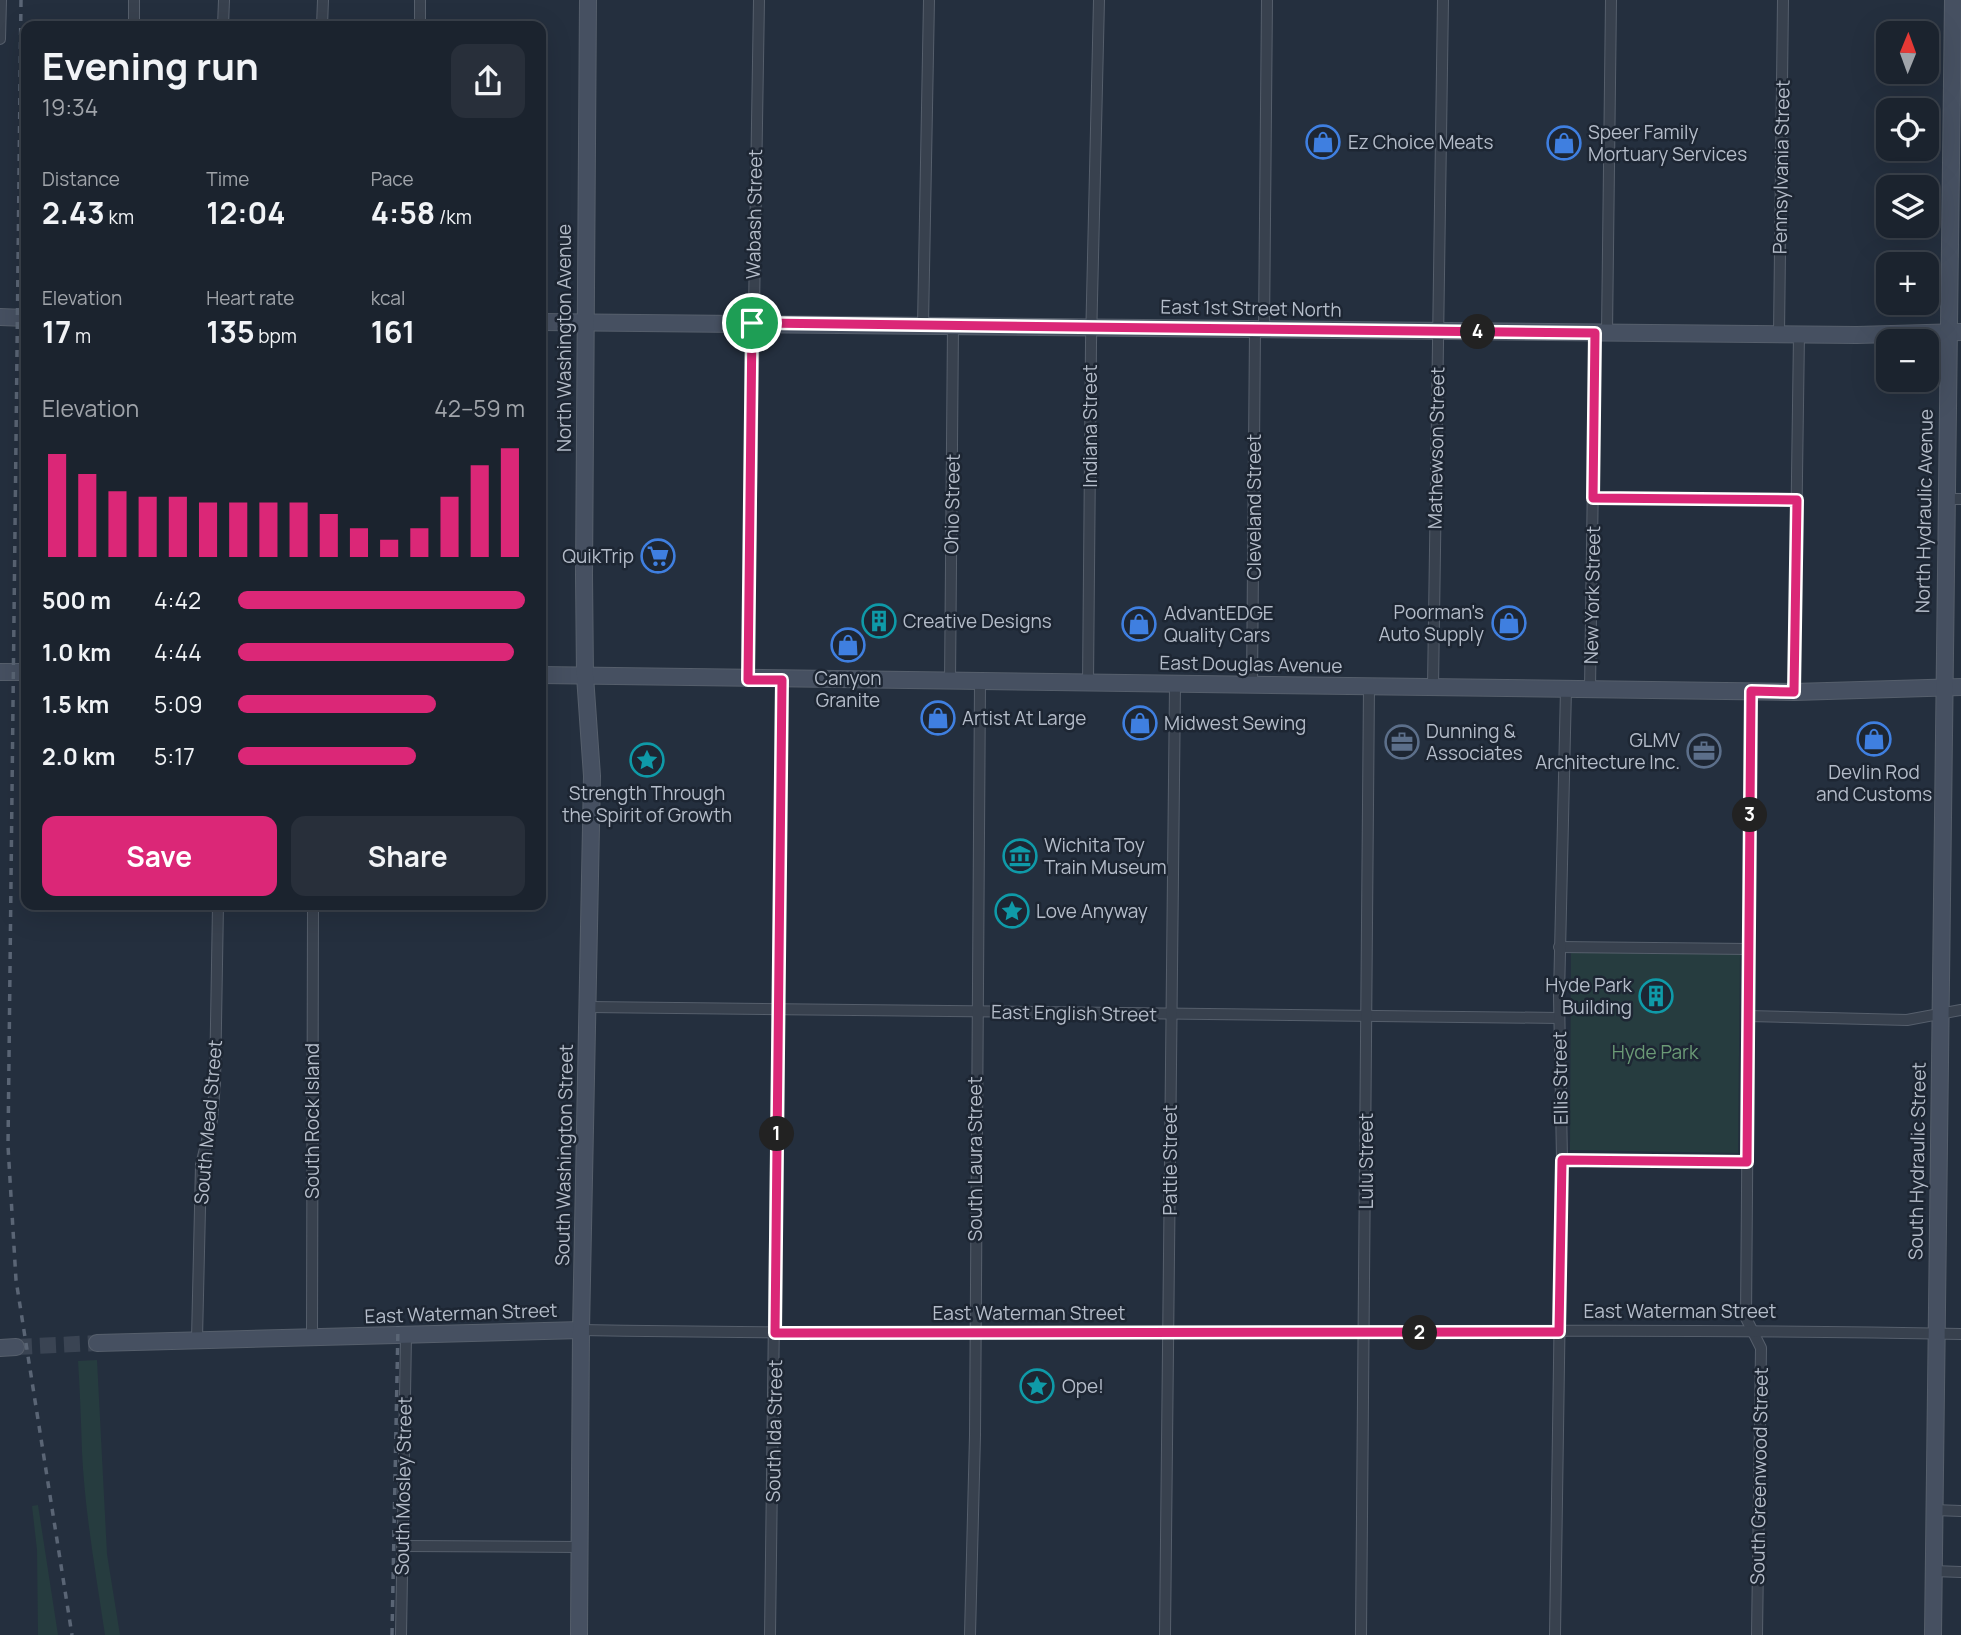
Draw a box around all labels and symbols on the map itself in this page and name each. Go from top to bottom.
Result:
north arrow [1876,21,1939,84]
street label: Pennsylvania Street [1766,80,1796,254]
place label: Speer Family Mortuary Services [1588,119,1747,167]
shop icon: Ez Choice Meats [1304,123,1342,161]
shop icon: Speer Family Mortuary Services [1545,124,1583,162]
place label: Ez Choice Meats [1348,129,1493,155]
street label: Wabash Street [740,149,768,279]
street label: North Washington Avenue [551,224,577,452]
pin [722,293,782,353]
street label: East 1st Street North [1160,293,1342,323]
pin: 4 [1460,314,1496,350]
street label: Indiana Street [1077,364,1103,488]
street label: Mathewson Street [1422,367,1450,529]
street label: North Hydraulic Avenue [1909,409,1939,613]
street label: Cleveland Street [1241,434,1267,580]
street label: Ohio Street [938,454,966,554]
street label: New York Street [1578,526,1606,664]
supermarket icon: QuikTrip [639,537,677,575]
place label: QuikTrip [562,543,634,569]
place label: Poorman's Auto Supply [1378,599,1484,647]
place label: AdvantEDGE Quality Cars [1164,600,1274,648]
building icon: Creative Designs [860,602,898,640]
shop icon: Poorman's Auto Supply [1490,604,1528,642]
shop icon: AdvantEDGE Quality Cars [1120,605,1158,643]
place label: Creative Designs [903,608,1052,634]
shop icon: Canyon Granite [829,626,867,664]
street label: East Douglas Avenue [1159,649,1343,679]
place label: Canyon Granite [814,665,882,713]
shop icon: Artist At Large [919,699,957,737]
shop icon: Midwest Sewing [1121,704,1159,742]
place label: Artist At Large [962,705,1086,731]
place label: Midwest Sewing [1164,710,1306,736]
place label: Dunning & Associates [1426,718,1523,766]
shop icon: Devlin Rod and Customs [1855,720,1893,758]
office icon: Dunning & Associates [1383,723,1421,761]
place label: GLMV Architecture Inc. [1535,727,1681,775]
office icon: GLMV Architecture Inc. [1685,732,1723,770]
place icon: Strength Through the Spirit of Growth [628,741,666,779]
place label: Devlin Rod and Customs [1816,759,1932,807]
place label: Strength Through the Spirit of Growth [562,780,732,828]
pin: 3 [1732,798,1768,832]
place label: Wichita Toy Train Museum [1044,832,1167,880]
museum icon: Wichita Toy Train Museum [1001,837,1039,875]
place icon: Love Anyway [993,892,1031,930]
place label: Love Anyway [1036,898,1148,924]
place label: Hyde Park Building [1545,972,1633,1020]
building icon: Hyde Park Building [1637,977,1675,1015]
street label: East English Street [991,999,1157,1027]
street label: Ellis Street [1546,1031,1574,1125]
street label: South Mead Street [188,1039,228,1205]
park label: Hyde Park [1612,1039,1699,1065]
street label: South Rock Island [299,1043,325,1199]
street label: South Washington Street [549,1044,579,1266]
street label: South Hydraulic Street [1902,1062,1932,1260]
street label: South Laura Street [962,1076,988,1242]
street label: Pattie Street [1157,1105,1183,1215]
street label: Lulu Street [1353,1113,1379,1209]
pin: 1 [760,1116,794,1152]
street label: East Waterman Street [364,1297,558,1329]
street label: East Waterman Street [1584,1298,1776,1324]
street label: East Waterman Street [933,1300,1125,1326]
pin: 2 [1402,1316,1438,1350]
street label: South Ida Street [760,1359,788,1503]
place icon: Ope! [1018,1367,1056,1405]
street label: South Greenwood Street [1744,1367,1774,1585]
place label: Ope! [1062,1373,1104,1399]
street label: South Mosley Street [388,1396,418,1576]

